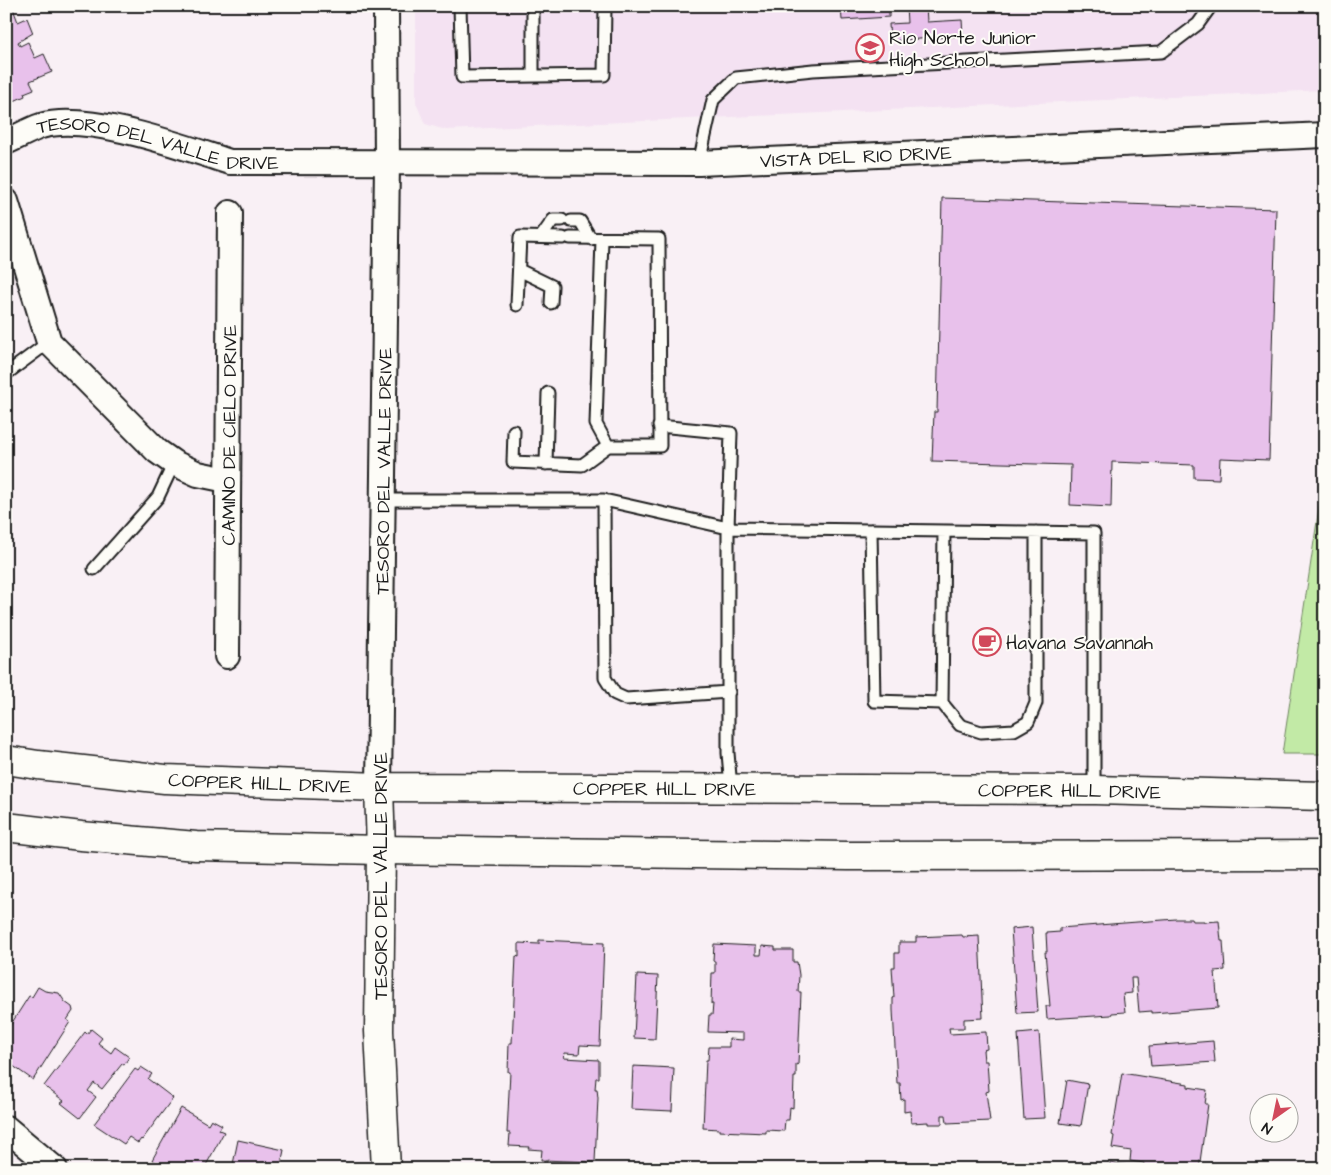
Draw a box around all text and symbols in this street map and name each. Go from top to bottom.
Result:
place label: Rio Norte Junior High School [889,25,1036,75]
school or university icon: Rio Norte Junior High School [855,33,885,63]
street label: TESORO DEL VALLE DRIVE [34,111,279,177]
street label: VISTA DEL RIO DRIVE [760,140,952,175]
street label: CAMINO DE CIELO DRIVE [216,325,244,545]
street label: TESORO DEL VALLE DRIVE [369,347,400,595]
cafe icon: Havana Savannah [972,627,1002,657]
place label: Havana Savannah [1006,630,1154,657]
street label: TESORO DEL VALLE DRIVE [368,752,395,1000]
street label: COPPER HILL DRIVE [168,767,352,801]
street label: COPPER HILL DRIVE [573,776,756,804]
street label: COPPER HILL DRIVE [978,778,1162,807]
north arrow [1248,1092,1298,1142]
text: N [1258,1117,1277,1139]

